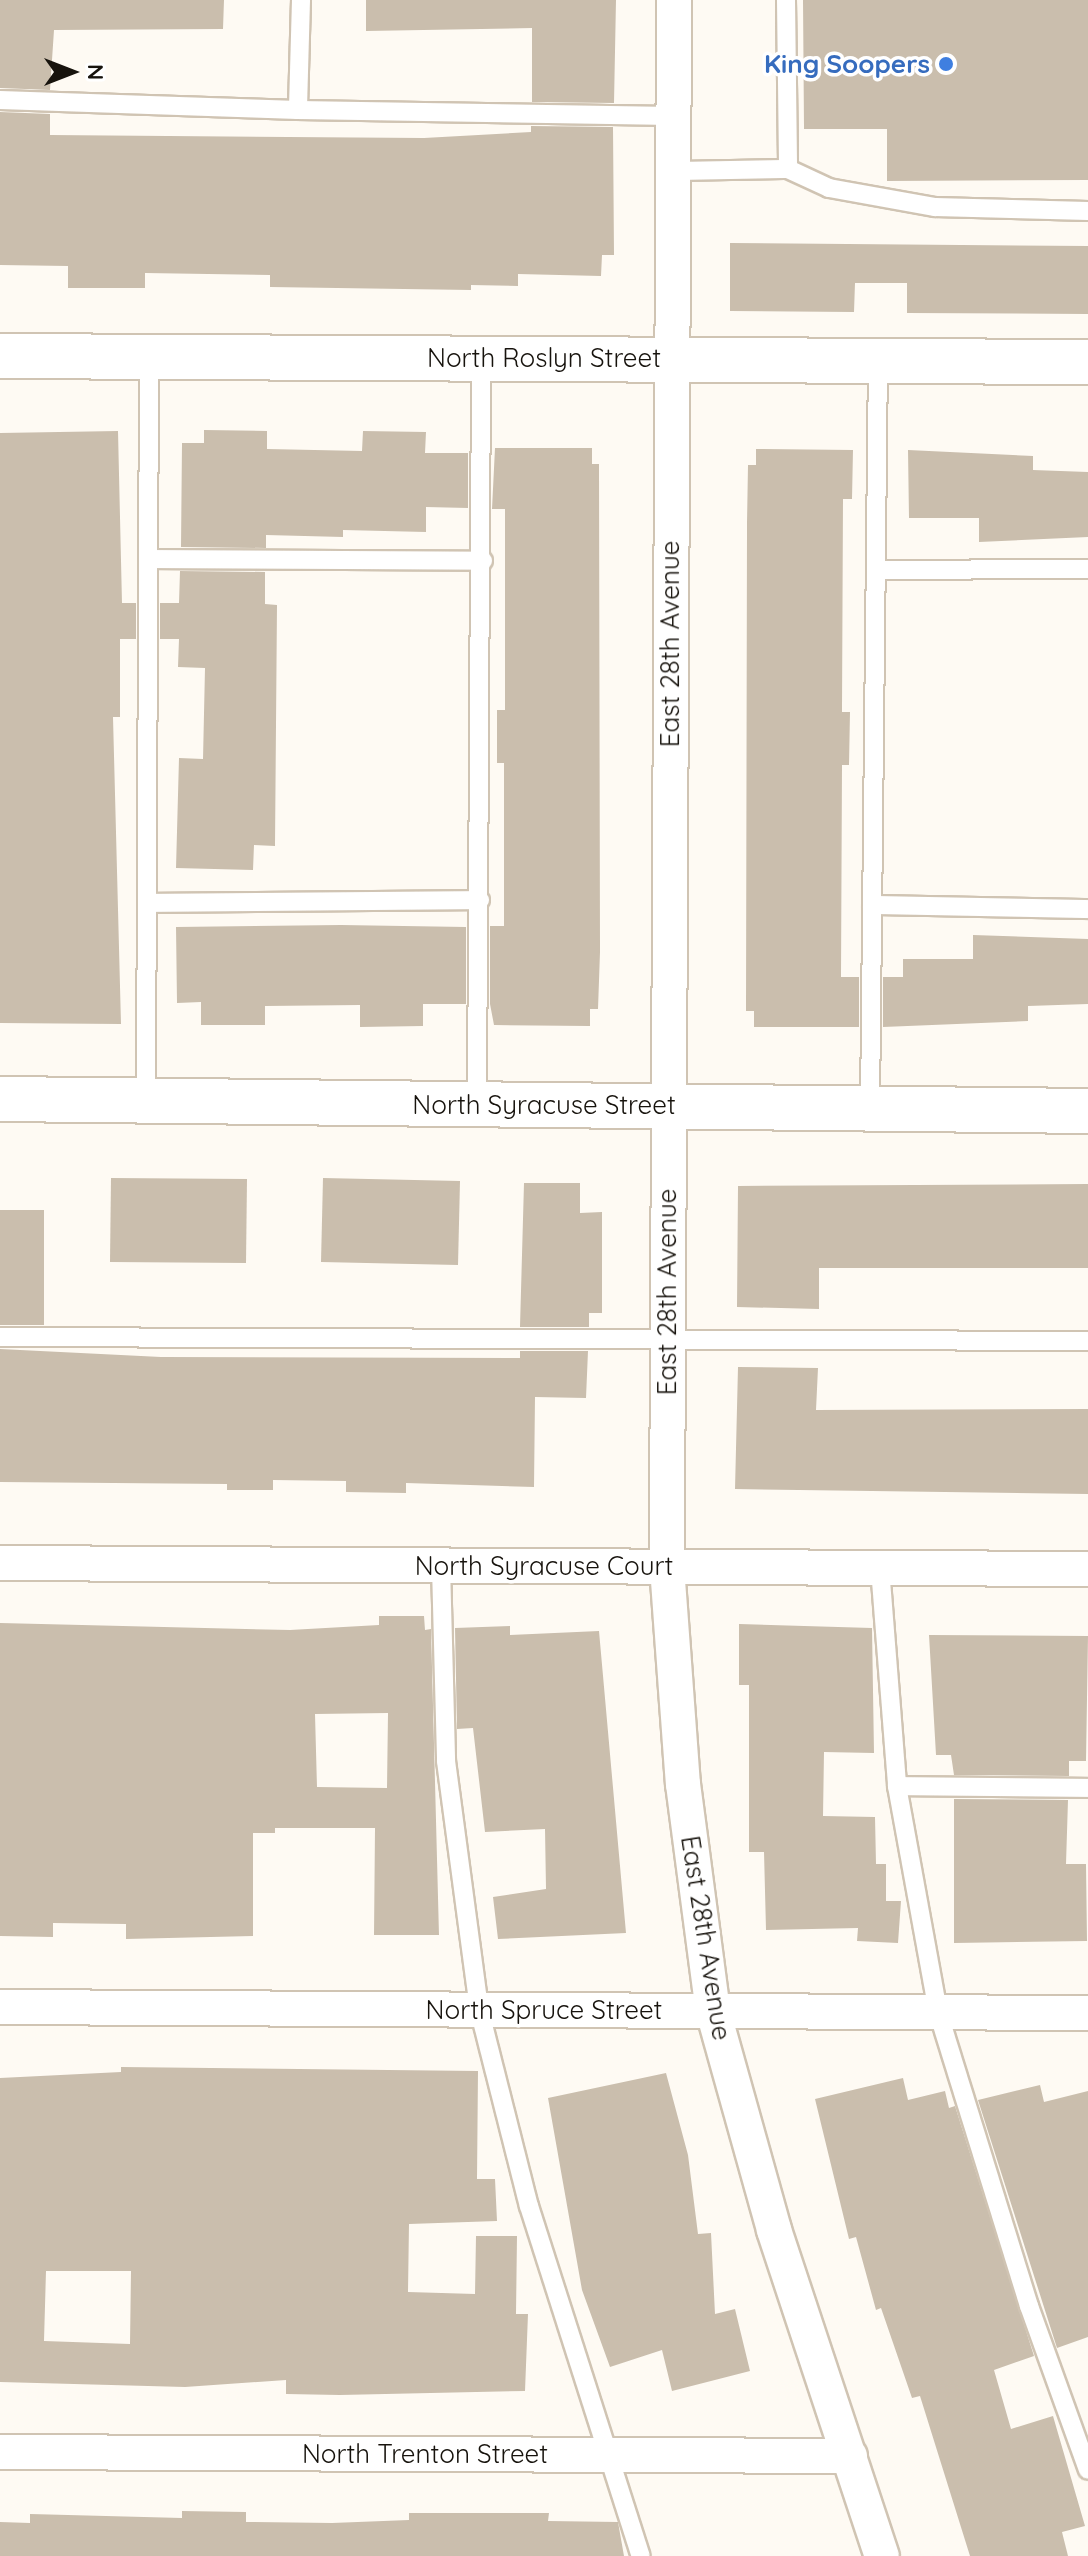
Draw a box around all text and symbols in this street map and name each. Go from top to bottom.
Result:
north arrow [32,32,112,112]
place label: King Soopers [764,48,930,80]
marker: King Soopers [937,55,955,73]
text: N [82,64,110,80]
street label: North Roslyn Street [427,342,661,374]
street label: East 28th Avenue [654,541,686,747]
street label: North Syracuse Street [412,1089,676,1121]
street label: East 28th Avenue [651,1189,683,1395]
street label: North Syracuse Court [415,1550,673,1582]
street label: East 28th Avenue [674,1833,738,2043]
street label: North Spruce Street [426,1994,662,2026]
street label: North Trenton Street [302,2438,548,2470]

